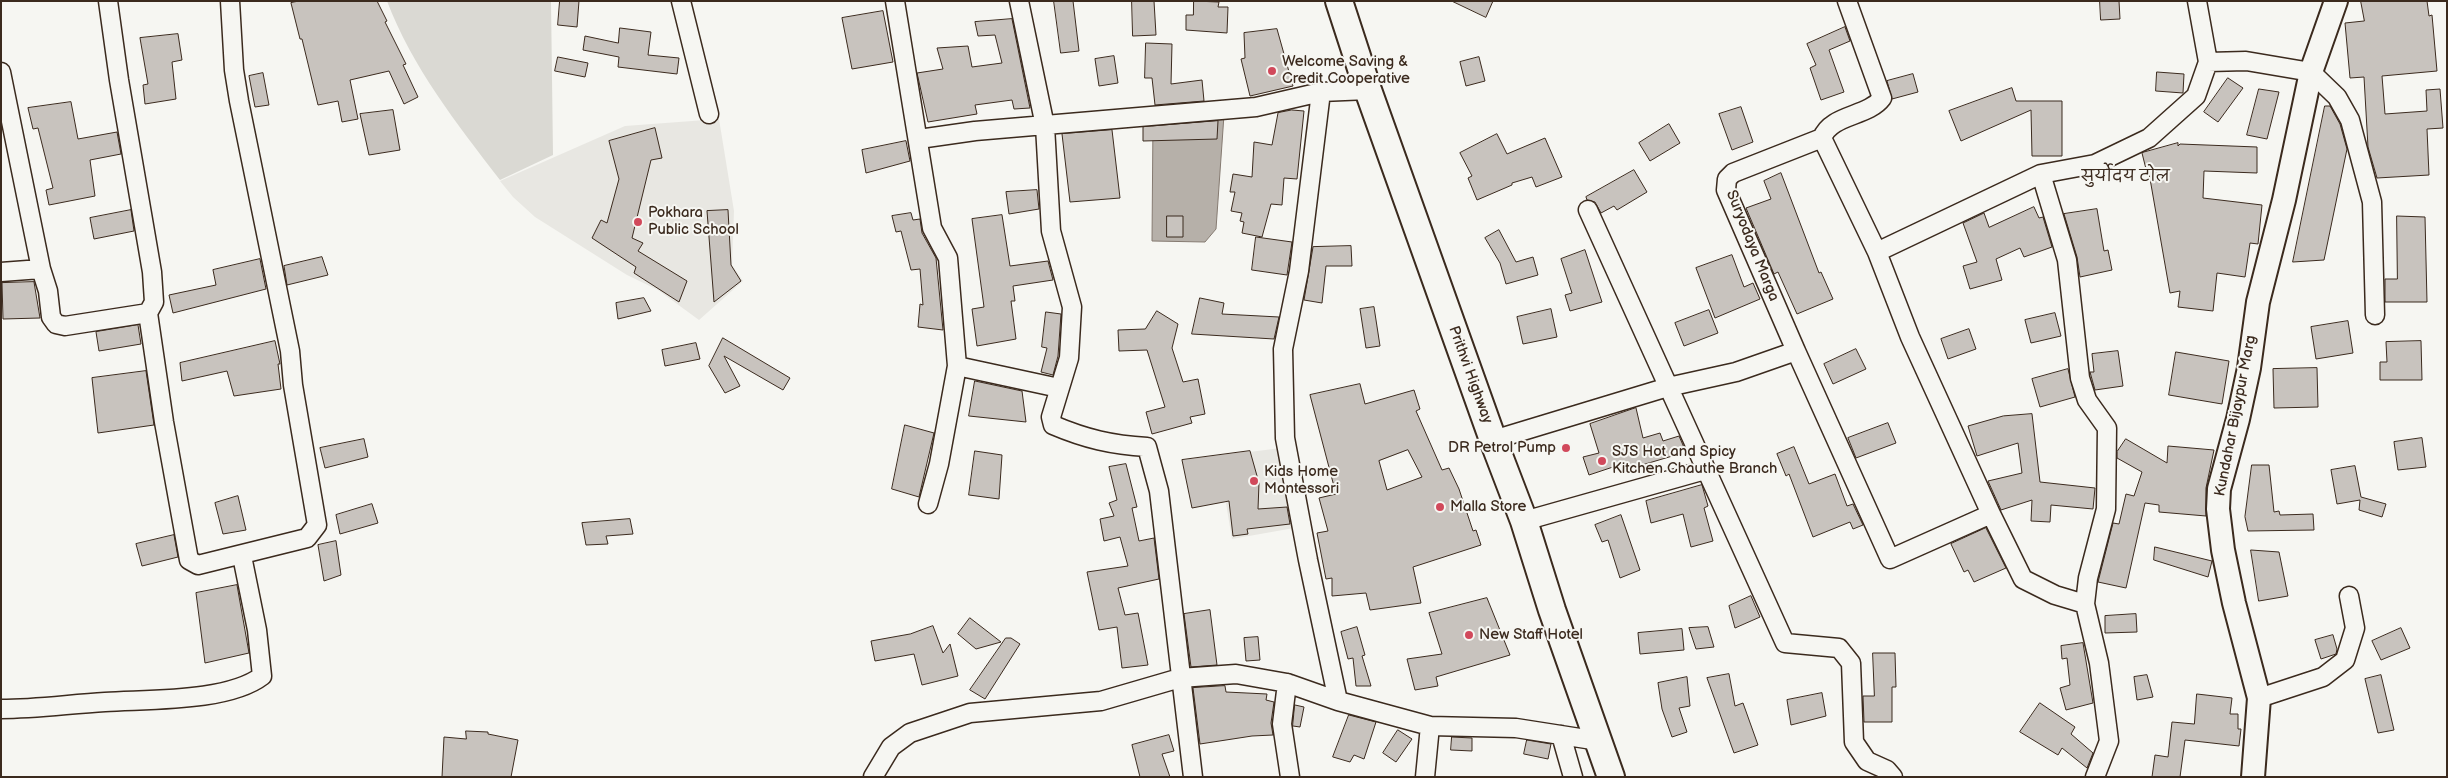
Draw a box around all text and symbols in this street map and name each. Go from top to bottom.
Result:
place label: Welcome Saving & Credit Cooperative [1282,53,1410,88]
marker: Welcome Saving & Credit Cooperative [1266,65,1278,77]
district label: सुर्योदय टोल [2080,167,2170,187]
street label: Suryodaya Marga [1722,188,1782,304]
place label: Pokhara Public School [648,204,739,239]
marker: Pokhara Public School [632,216,644,228]
street label: Prithvi Highway [1444,324,1496,426]
street label: Kundahar Bijaypur Marg [2212,334,2260,498]
place label: DR Petrol Pump [1448,439,1556,457]
marker: DR Petrol Pump [1560,442,1572,454]
place label: SJS Hot and Spicy Kitchen Chauthe Branch [1612,443,1777,478]
marker: SJS Hot and Spicy Kitchen Chauthe Branch [1596,455,1608,467]
place label: Kids Home Montessori [1264,463,1339,498]
marker: Kids Home Montessori [1248,475,1260,487]
place label: Malla Store [1450,498,1526,516]
marker: Malla Store [1434,501,1446,513]
place label: New Staff Hotel [1479,626,1583,644]
marker: New Staff Hotel [1463,629,1475,641]

